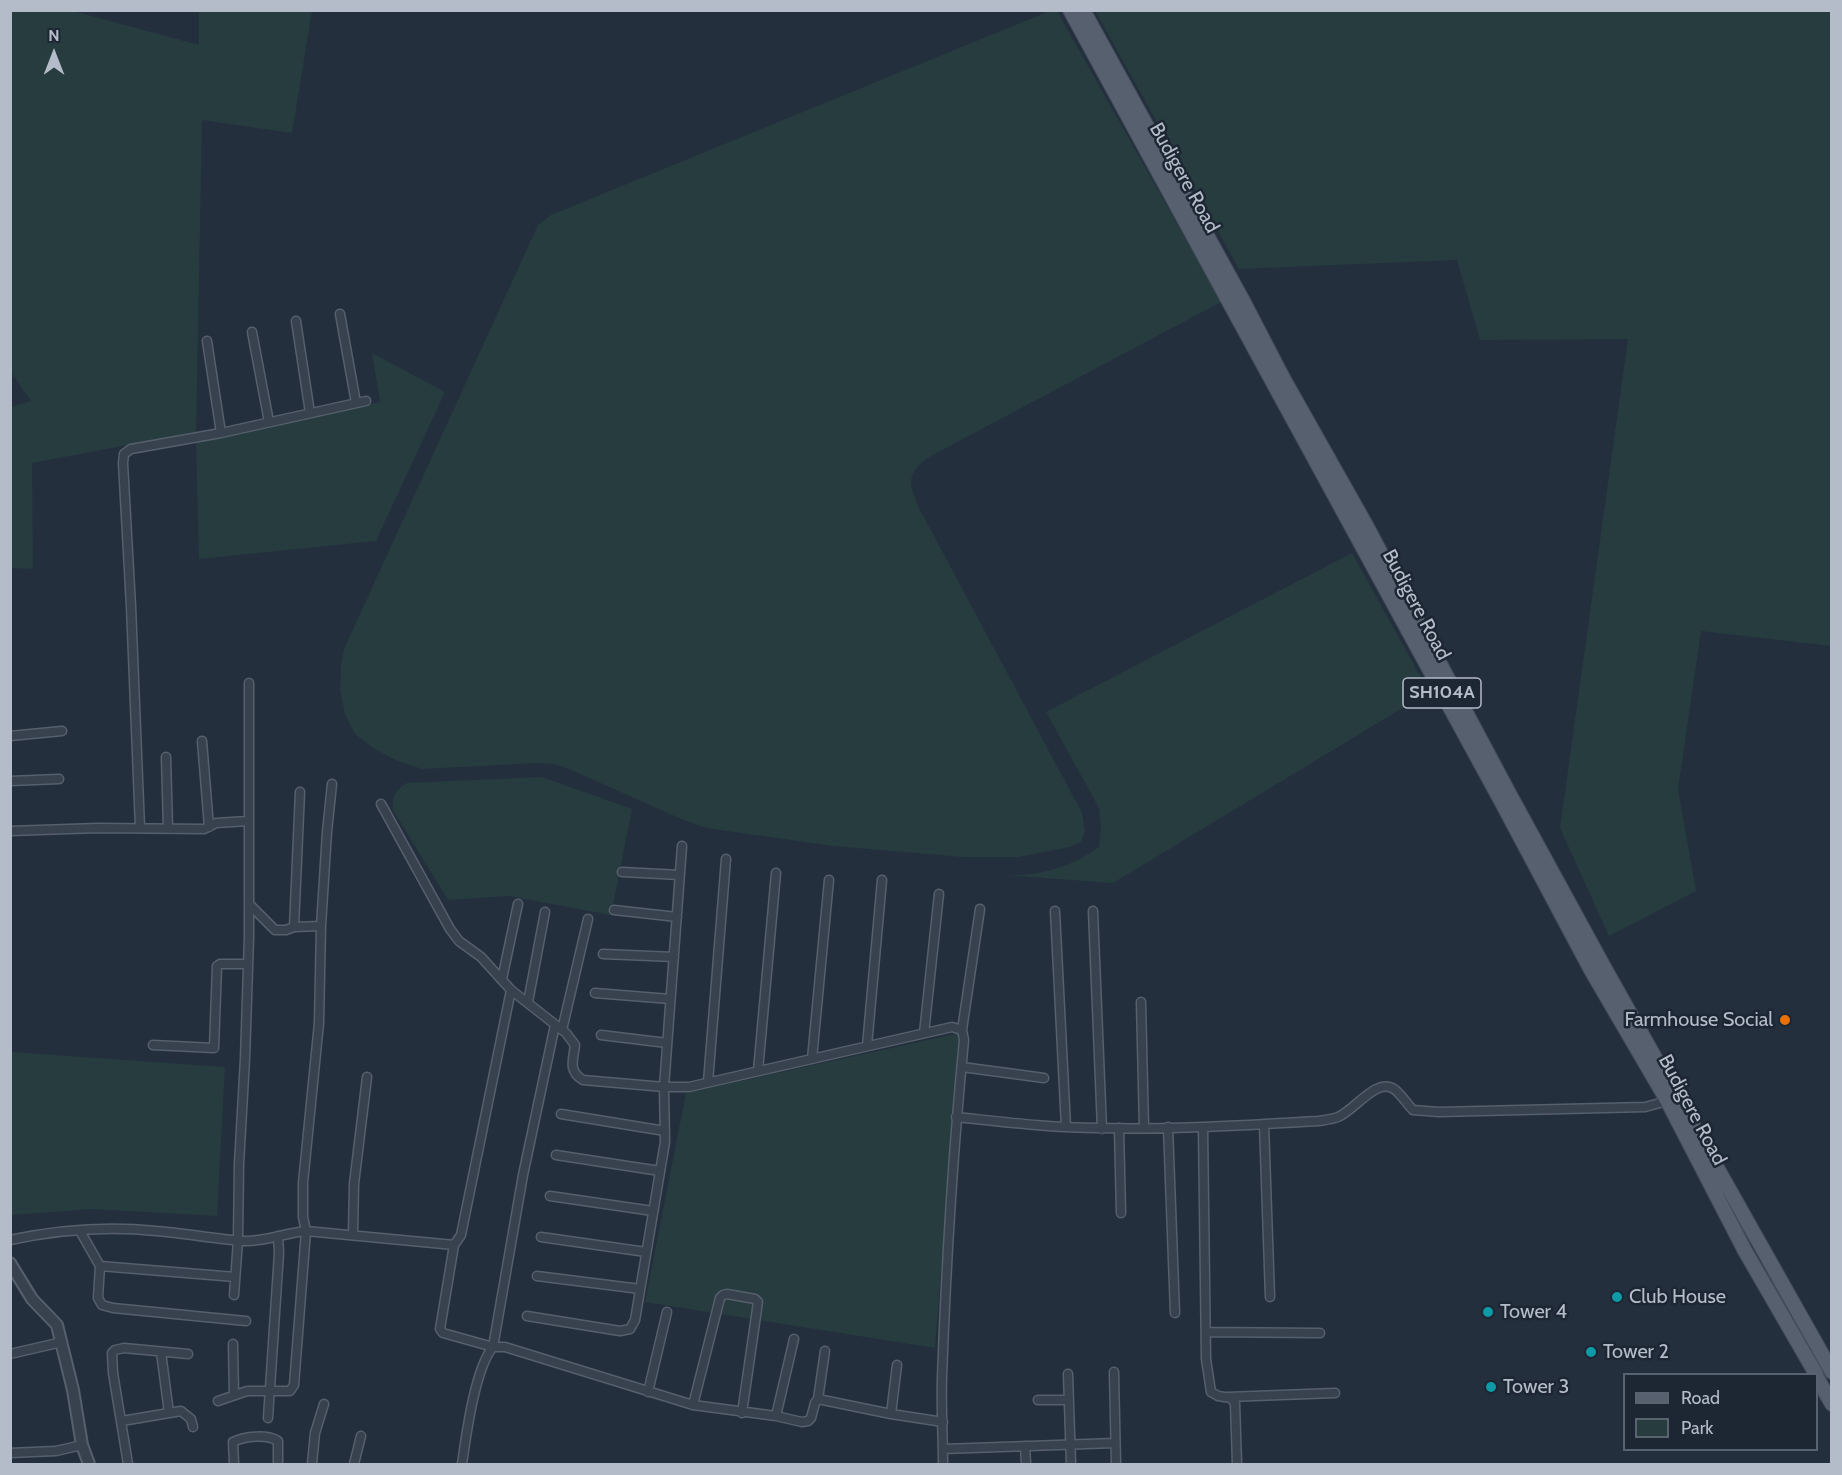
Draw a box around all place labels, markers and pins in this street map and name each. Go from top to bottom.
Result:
place label: Farmhouse Social [1625,1008,1773,1032]
marker: Farmhouse Social [1778,1013,1792,1027]
place label: Club House [1629,1285,1726,1309]
marker: Club House [1610,1290,1624,1304]
place label: Tower 4 [1500,1300,1567,1324]
marker: Tower 4 [1481,1305,1495,1319]
place label: Tower 2 [1603,1340,1669,1364]
marker: Tower 2 [1584,1345,1598,1359]
place label: Tower 3 [1503,1375,1569,1399]
marker: Tower 3 [1484,1380,1498,1394]

